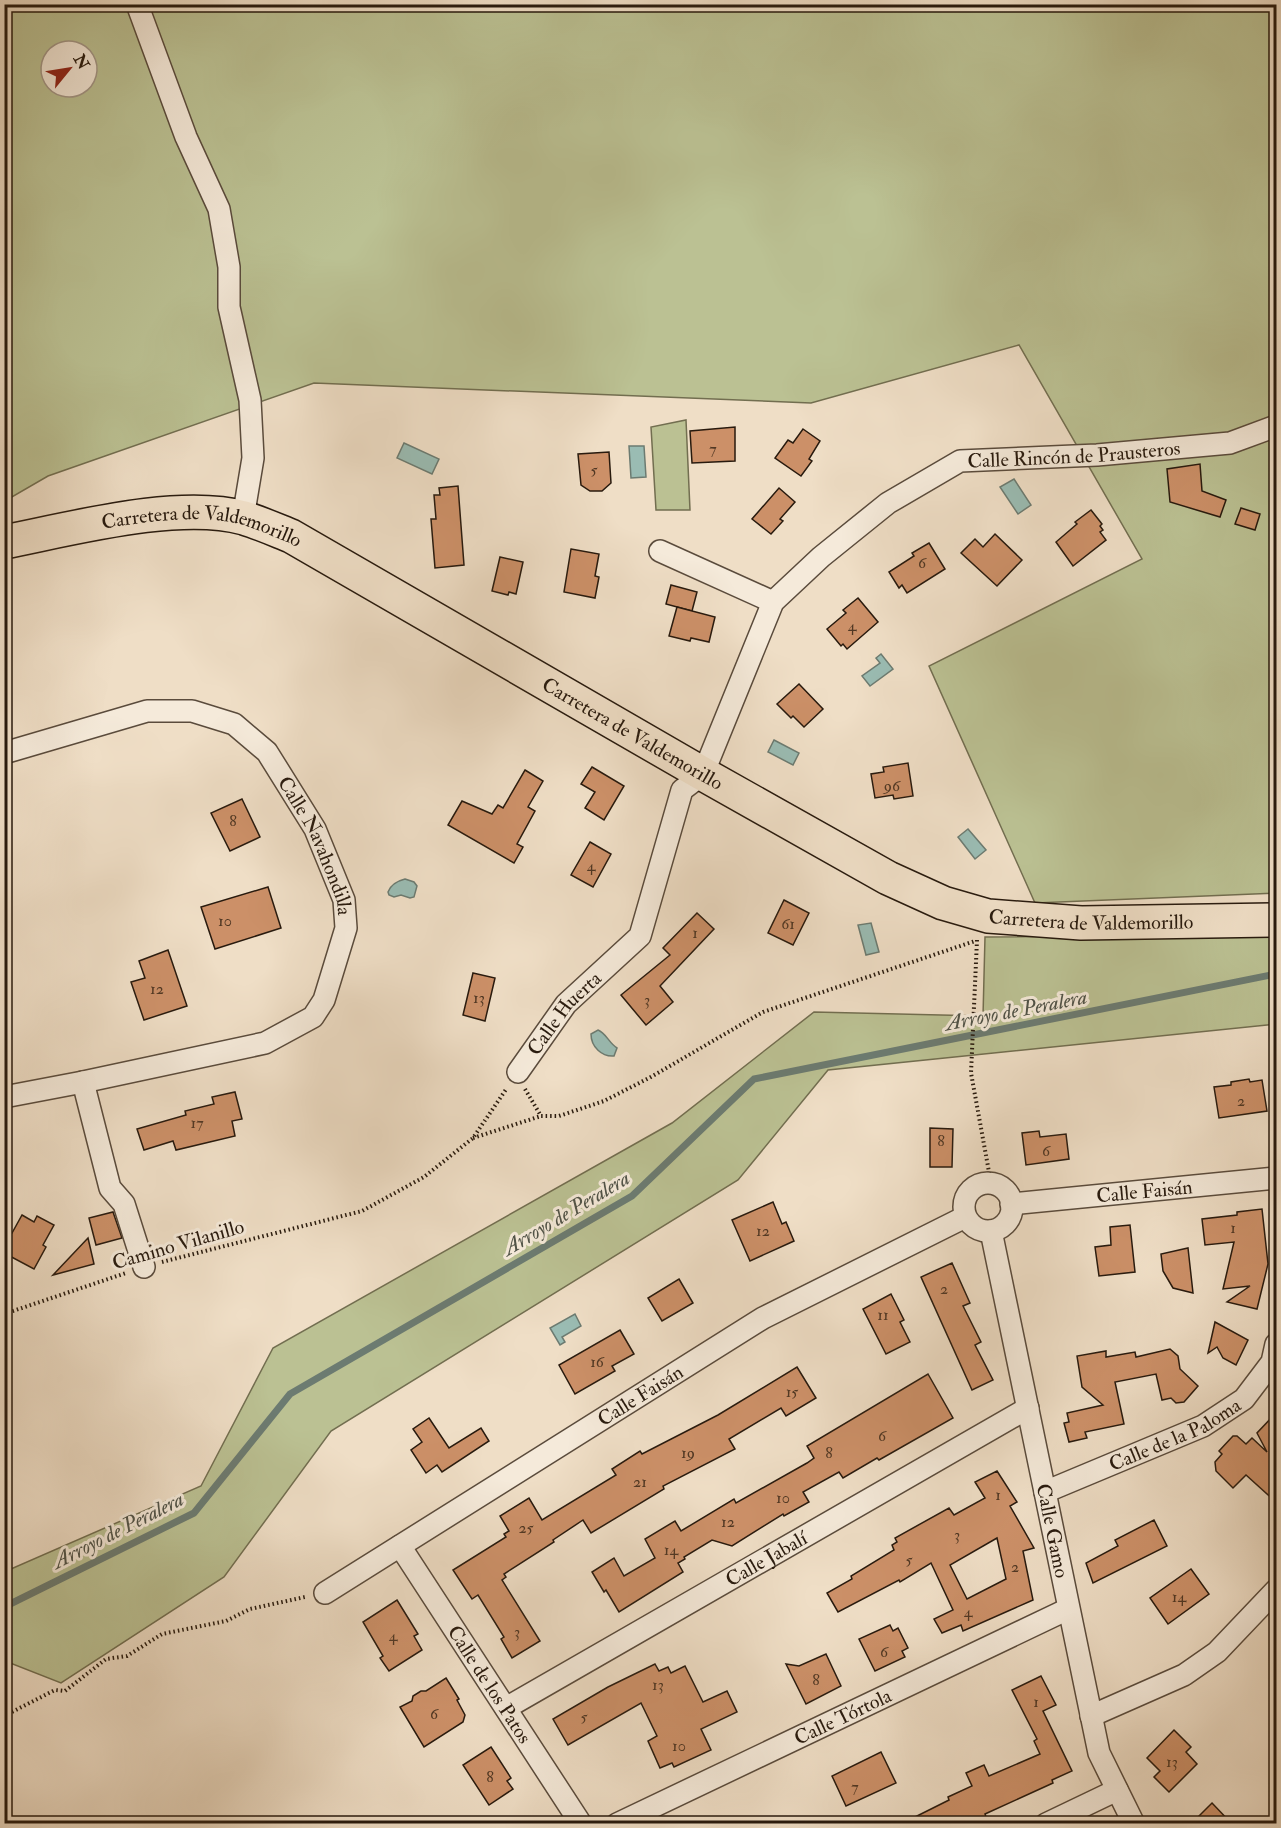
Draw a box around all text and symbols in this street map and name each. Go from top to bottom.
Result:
north arrow [39,39,99,99]
text: N [68,50,94,74]
street label: Calle Rincón de Prausteros [967,436,1182,474]
house number: 7 [709,439,717,459]
house number: 5 [590,460,598,480]
street label: Carretera de Valdemorillo [100,500,307,553]
house number: 6 [918,553,927,573]
house number: 4 [848,616,858,636]
street label: Carretera de Valdemorillo [537,672,727,796]
street label: Calle Navahondilla [272,772,357,917]
house number: 96 [883,776,901,796]
house number: 8 [229,811,237,831]
house number: 4 [587,856,597,876]
street label: Carretera de Valdemorillo [988,904,1194,936]
house number: 10 [218,911,232,931]
house number: 61 [781,914,795,934]
house number: 1 [692,923,698,943]
street label: Calle Huerta [522,965,607,1060]
house number: 12 [150,979,164,999]
water label: Arroyo de Peralera [941,983,1090,1038]
house number: 13 [473,988,485,1008]
house number: 3 [644,990,650,1010]
house number: 2 [1237,1091,1245,1111]
house number: 17 [190,1113,204,1133]
house number: 8 [937,1131,945,1151]
house number: 6 [1042,1141,1051,1161]
water label: Arroyo de Peralera [496,1165,635,1263]
street label: Calle Faisán [1095,1174,1194,1209]
street label: Camino Vilanillo [109,1214,247,1275]
house number: 1 [1230,1218,1236,1238]
house number: 12 [756,1221,770,1241]
house number: 2 [940,1279,948,1299]
house number: 11 [877,1305,889,1325]
house number: 16 [590,1352,605,1372]
street label: Calle Faisán [593,1359,688,1432]
house number: 15 [786,1382,798,1402]
street label: Calle de la Paloma [1105,1392,1246,1477]
house number: 6 [878,1426,887,1446]
house number: 19 [681,1443,695,1463]
house number: 8 [825,1443,833,1463]
house number: 21 [633,1472,647,1492]
street label: Calle Gamo [1031,1481,1074,1580]
house number: 1 [995,1485,1001,1505]
water label: Arroyo de Peralera [46,1486,189,1576]
house number: 10 [776,1488,790,1508]
house number: 12 [721,1512,735,1532]
house number: 25 [518,1518,534,1538]
street label: Calle Jabalí [721,1525,813,1592]
house number: 3 [954,1525,960,1545]
house number: 14 [664,1540,680,1560]
house number: 5 [905,1550,913,1570]
house number: 2 [1011,1557,1019,1577]
house number: 14 [1172,1587,1188,1607]
house number: 4 [964,1602,974,1622]
street label: Calle de los Patos [442,1621,537,1749]
house number: 3 [514,1622,520,1642]
house number: 4 [389,1626,399,1646]
house number: 6 [880,1642,889,1662]
house number: 8 [812,1670,820,1690]
house number: 13 [652,1675,664,1695]
street label: Calle Tórtola [790,1683,896,1751]
house number: 1 [1033,1692,1039,1712]
house number: 6 [430,1704,439,1724]
house number: 5 [580,1707,588,1727]
house number: 10 [672,1736,686,1756]
house number: 13 [1166,1752,1178,1772]
house number: 8 [486,1767,494,1787]
house number: 7 [851,1777,859,1797]

